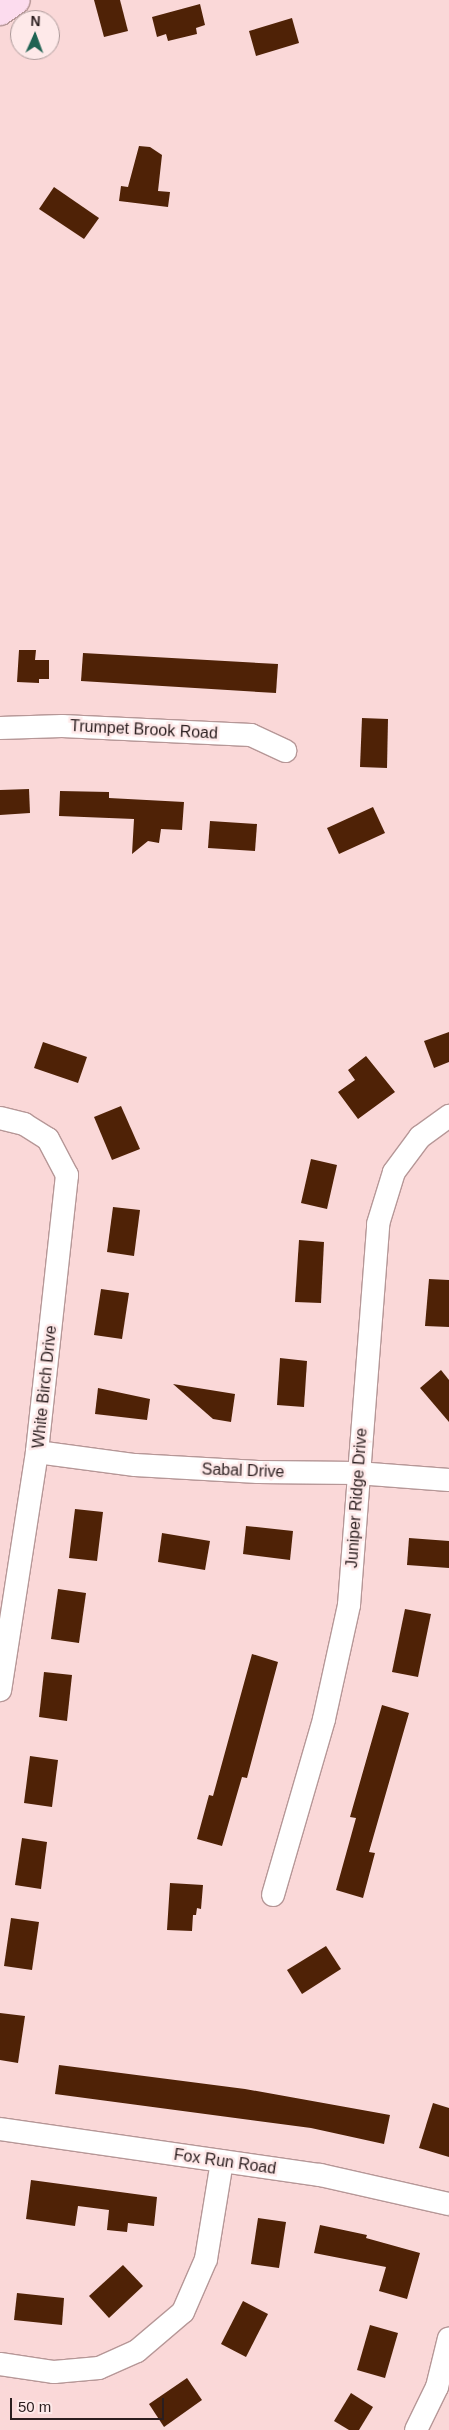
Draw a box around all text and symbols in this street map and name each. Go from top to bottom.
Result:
north arrow [10,10,60,60]
text: N [30,13,41,29]
street label: Trumpet Brook Road [70,717,218,743]
street label: White Birch Drive [29,1325,61,1449]
street label: Juniper Ridge Drive [343,1427,371,1569]
street label: Sabal Drive [201,1460,285,1482]
street label: Fox Run Road [173,2145,277,2179]
scale bar [12,2388,166,2420]
text: 50 m [18,2398,51,2415]

